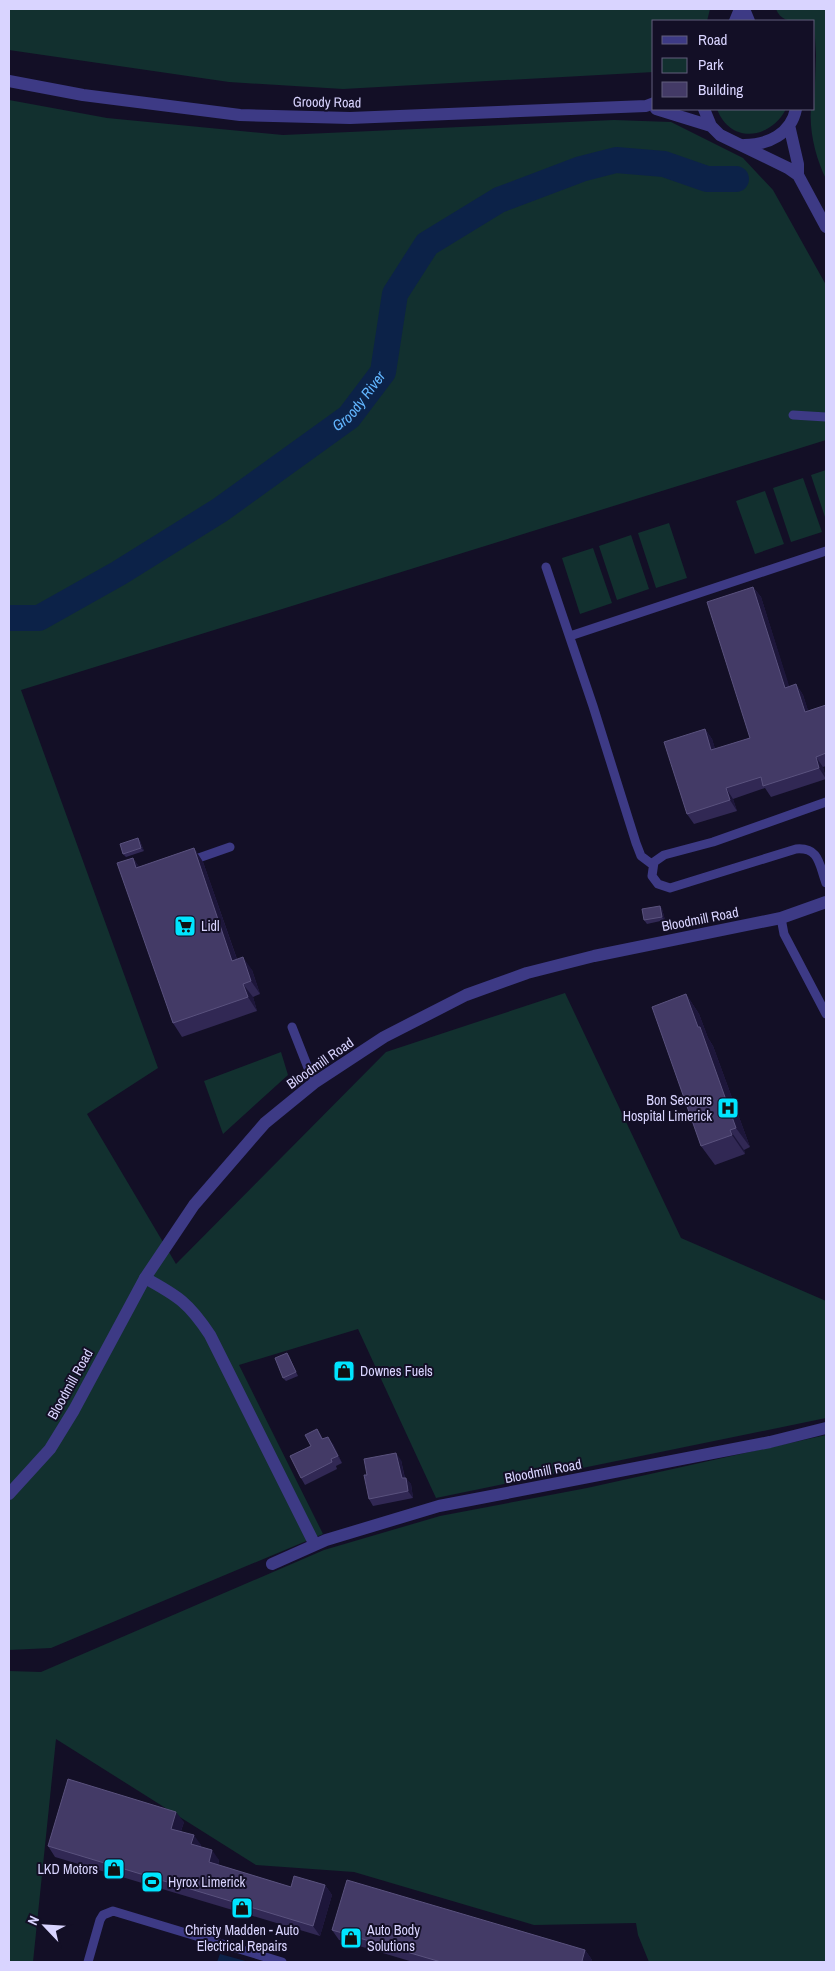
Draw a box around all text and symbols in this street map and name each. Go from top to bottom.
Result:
legend [652,20,815,110]
text: Road [698,29,727,50]
text: Park [698,54,724,75]
text: Building [698,79,743,100]
street label: Groody Road [293,92,361,112]
water label: Groody River [328,366,391,436]
street label: Bloodmill Road [660,903,740,935]
supermarket icon: Lidl [173,914,197,938]
place label: Lidl [201,917,220,935]
street label: Bloodmill Road [283,1033,357,1093]
place label: Bon Secours Hospital Limerick [623,1091,712,1125]
hospital icon: Bon Secours Hospital Limerick [716,1096,740,1120]
street label: Bloodmill Road [43,1346,97,1422]
shop icon: Downes Fuels [332,1359,356,1383]
place label: Downes Fuels [360,1362,433,1380]
street label: Bloodmill Road [503,1455,583,1487]
shop icon: LKD Motors [102,1857,126,1881]
place label: LKD Motors [37,1860,98,1878]
sports icon: Hyrox Limerick [140,1870,164,1894]
place label: Hyrox Limerick [168,1873,245,1891]
shop icon: Christy Madden - Auto Electrical Repairs [230,1896,254,1920]
north arrow [20,1901,70,1951]
text: N [23,1913,43,1928]
place label: Christy Madden - Auto Electrical Repairs [185,1921,299,1955]
place label: Auto Body Solutions [366,1921,420,1955]
shop icon: Auto Body Solutions [339,1926,363,1950]

